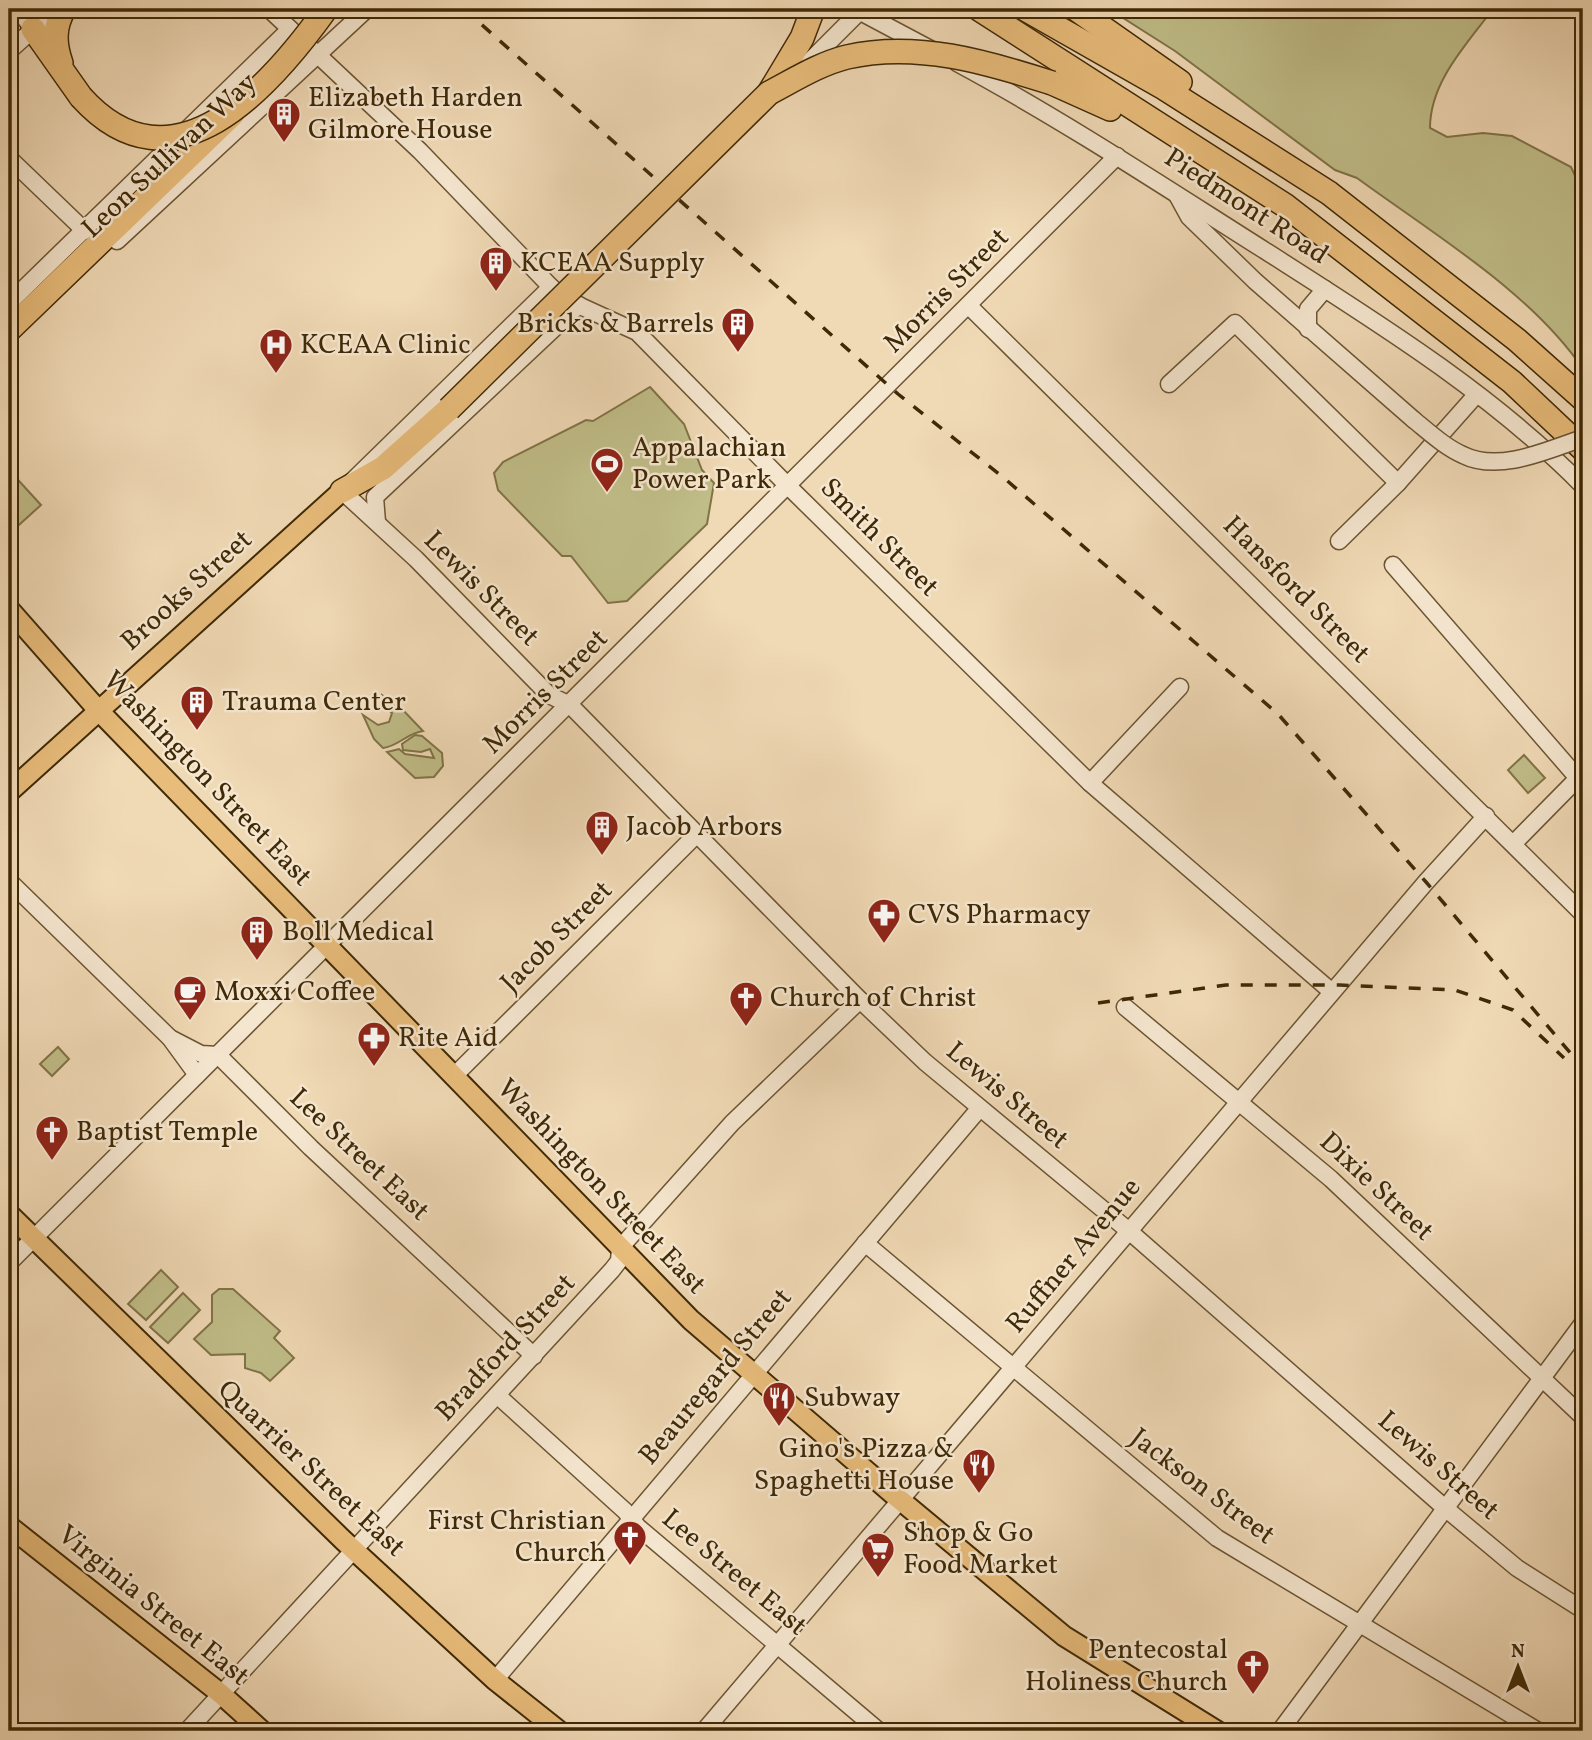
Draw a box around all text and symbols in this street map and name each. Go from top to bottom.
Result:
street label: Leon Sullivan Way [74,64,266,248]
place label: Elizabeth Harden Gilmore House [308,79,523,150]
building icon: Elizabeth Harden Gilmore House [265,95,303,144]
street label: Piedmont Road [1156,139,1336,275]
street label: Morris Street [875,219,1019,363]
building icon: KCEAA Supply [477,244,515,293]
place label: KCEAA Supply [520,244,705,283]
place label: Bricks & Barrels [517,305,714,344]
building icon: Bricks & Barrels [719,305,757,354]
hospital icon: KCEAA Clinic [257,326,295,375]
place label: KCEAA Clinic [300,326,471,365]
place label: Appalachian Power Park [632,429,787,500]
sports icon: Appalachian Power Park [588,445,626,494]
street label: Smith Street [811,470,947,606]
street label: Hansford Street [1213,507,1379,673]
street label: Brooks Street [113,521,261,661]
street label: Lewis Street [414,522,548,656]
street label: Morris Street [474,620,618,764]
street label: Washington Street East [93,662,321,896]
building icon: Trauma Center [178,683,216,732]
place label: Trauma Center [222,683,406,722]
building icon: Jacob Arbors [583,808,621,857]
place label: Jacob Arbors [626,808,783,847]
street label: Jacob Street [492,872,622,1002]
pharmacy icon: CVS Pharmacy [865,896,903,945]
place label: CVS Pharmacy [908,896,1091,935]
building icon: Boll Medical [238,913,276,962]
place label: Boll Medical [282,913,434,952]
cafe icon: Moxxi Coffee [171,973,209,1022]
place label: Moxxi Coffee [214,973,375,1012]
church icon: Church of Christ [727,979,765,1028]
place label: Church of Christ [770,979,976,1018]
pharmacy icon: Rite Aid [355,1019,393,1068]
place label: Rite Aid [398,1019,498,1058]
street label: Lewis Street [937,1033,1077,1159]
street label: Washington Street East [487,1070,715,1304]
street label: Lee Street East [280,1080,438,1230]
church icon: Baptist Temple [33,1113,71,1162]
place label: Baptist Temple [76,1113,258,1152]
street label: Dixie Street [1310,1124,1442,1250]
street label: Ruffner Avenue [997,1170,1151,1342]
street label: Bradford Street [427,1265,585,1431]
street label: Beauregard Street [630,1280,802,1474]
street label: Quarrier Street East [208,1371,414,1567]
restaurant icon: Subway [760,1379,798,1428]
place label: Subway [804,1379,900,1418]
street label: Lewis Street [1369,1402,1507,1530]
street label: Jackson Street [1121,1419,1283,1555]
place label: Gino's Pizza & Spaghetti House [754,1430,954,1501]
restaurant icon: Gino's Pizza & Spaghetti House [960,1446,998,1495]
street label: Lee Street East [653,1500,815,1646]
place label: First Christian Church [428,1502,606,1573]
place label: Shop & Go Food Market [903,1514,1058,1585]
street label: Virginia Street East [49,1516,257,1696]
church icon: First Christian Church [611,1518,649,1567]
supermarket icon: Shop & Go Food Market [859,1530,897,1579]
place label: Pentecostal Holiness Church [1025,1631,1228,1702]
north arrow [1484,1632,1554,1702]
text: N [1511,1639,1525,1665]
church icon: Pentecostal Holiness Church [1234,1647,1272,1696]

